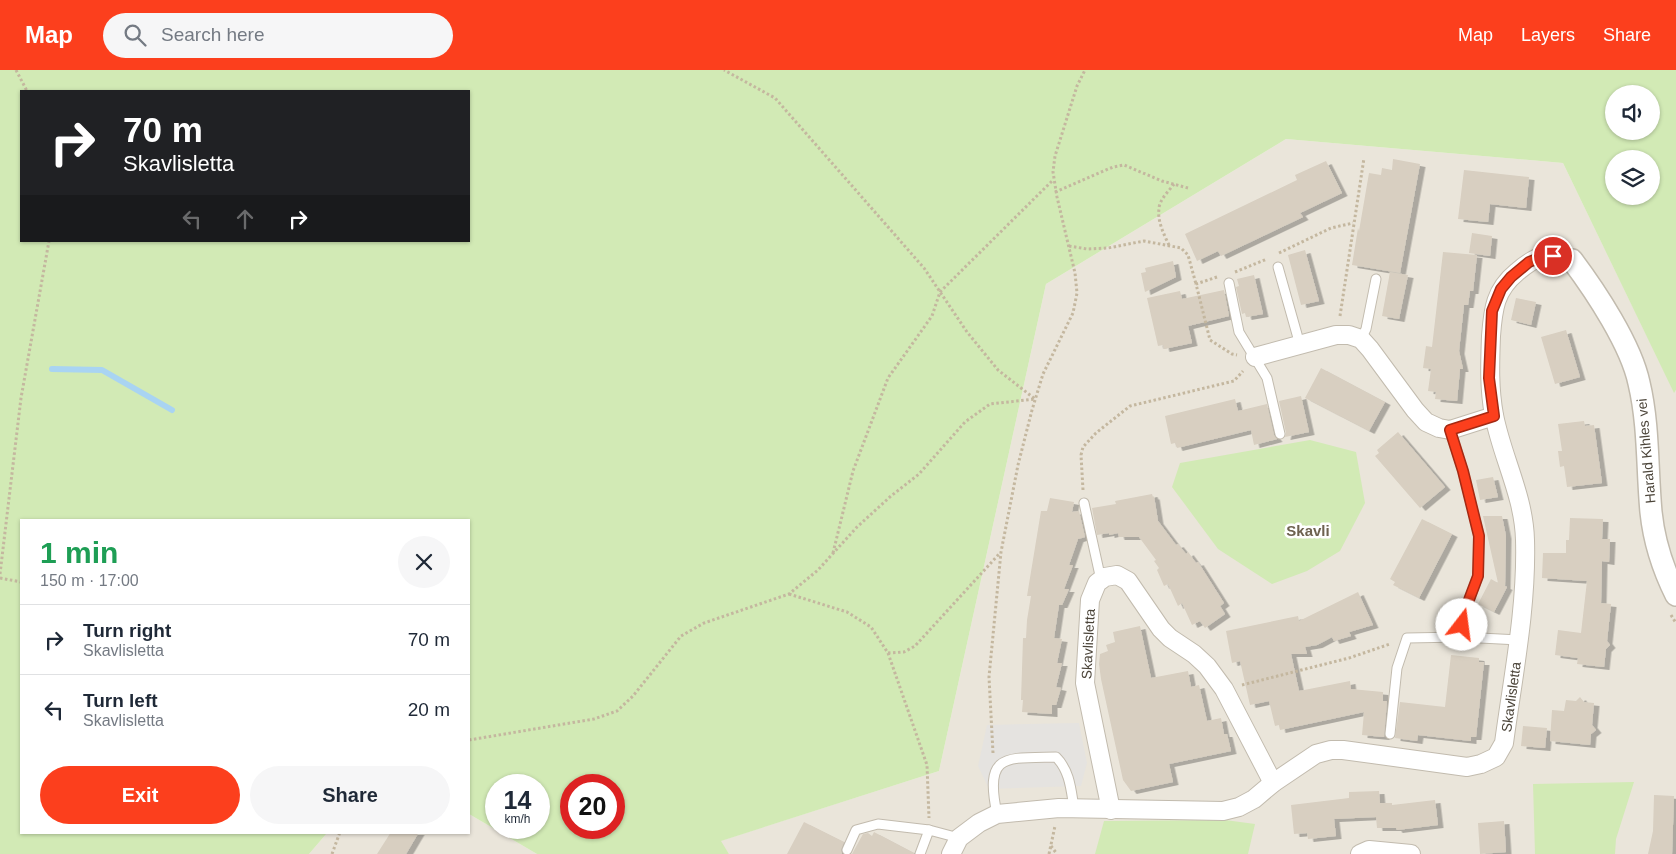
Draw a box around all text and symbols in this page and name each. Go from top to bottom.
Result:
search box [103,13,453,58]
text: Map [25,21,73,48]
icon: search [121,21,149,49]
text: Search here [161,24,265,45]
text: Map [1458,25,1493,45]
text: Layers [1521,25,1575,45]
text: Share [1603,25,1651,45]
map controls [1605,85,1660,205]
button: sound [1605,85,1660,140]
icon: right [40,110,105,175]
text: 70 m [123,110,203,149]
button: layers [1605,150,1660,205]
text: Skavlisletta [123,151,234,176]
icon: left [178,205,206,233]
icon: ahead [231,205,259,233]
icon: right [284,205,312,233]
pin [1532,235,1574,277]
icon: arrive [1539,242,1567,270]
street label: Harald Kihles vei [1633,398,1659,504]
district label: Skavli [1286,522,1330,539]
text: 1 min [40,536,118,569]
button: close [398,536,450,588]
text: 150 m · 17:00 [40,572,139,589]
position arrow [1435,598,1487,650]
street label: Skavlisletta [1078,608,1098,680]
text: Turn right [83,620,171,641]
icon: right [40,626,68,654]
text: 70 m [408,629,450,650]
text: Skavlisletta [83,642,164,659]
street label: Skavlisletta [1498,661,1524,733]
text: Turn left [83,690,158,711]
icon: left [40,696,68,724]
text: 20 m [408,699,450,720]
text: Skavlisletta [83,712,164,729]
button: Exit [40,766,240,824]
button: Share [250,766,450,824]
speed limit sign: 20 [560,774,625,839]
text: 14 [504,786,531,814]
text: km/h [504,812,531,826]

